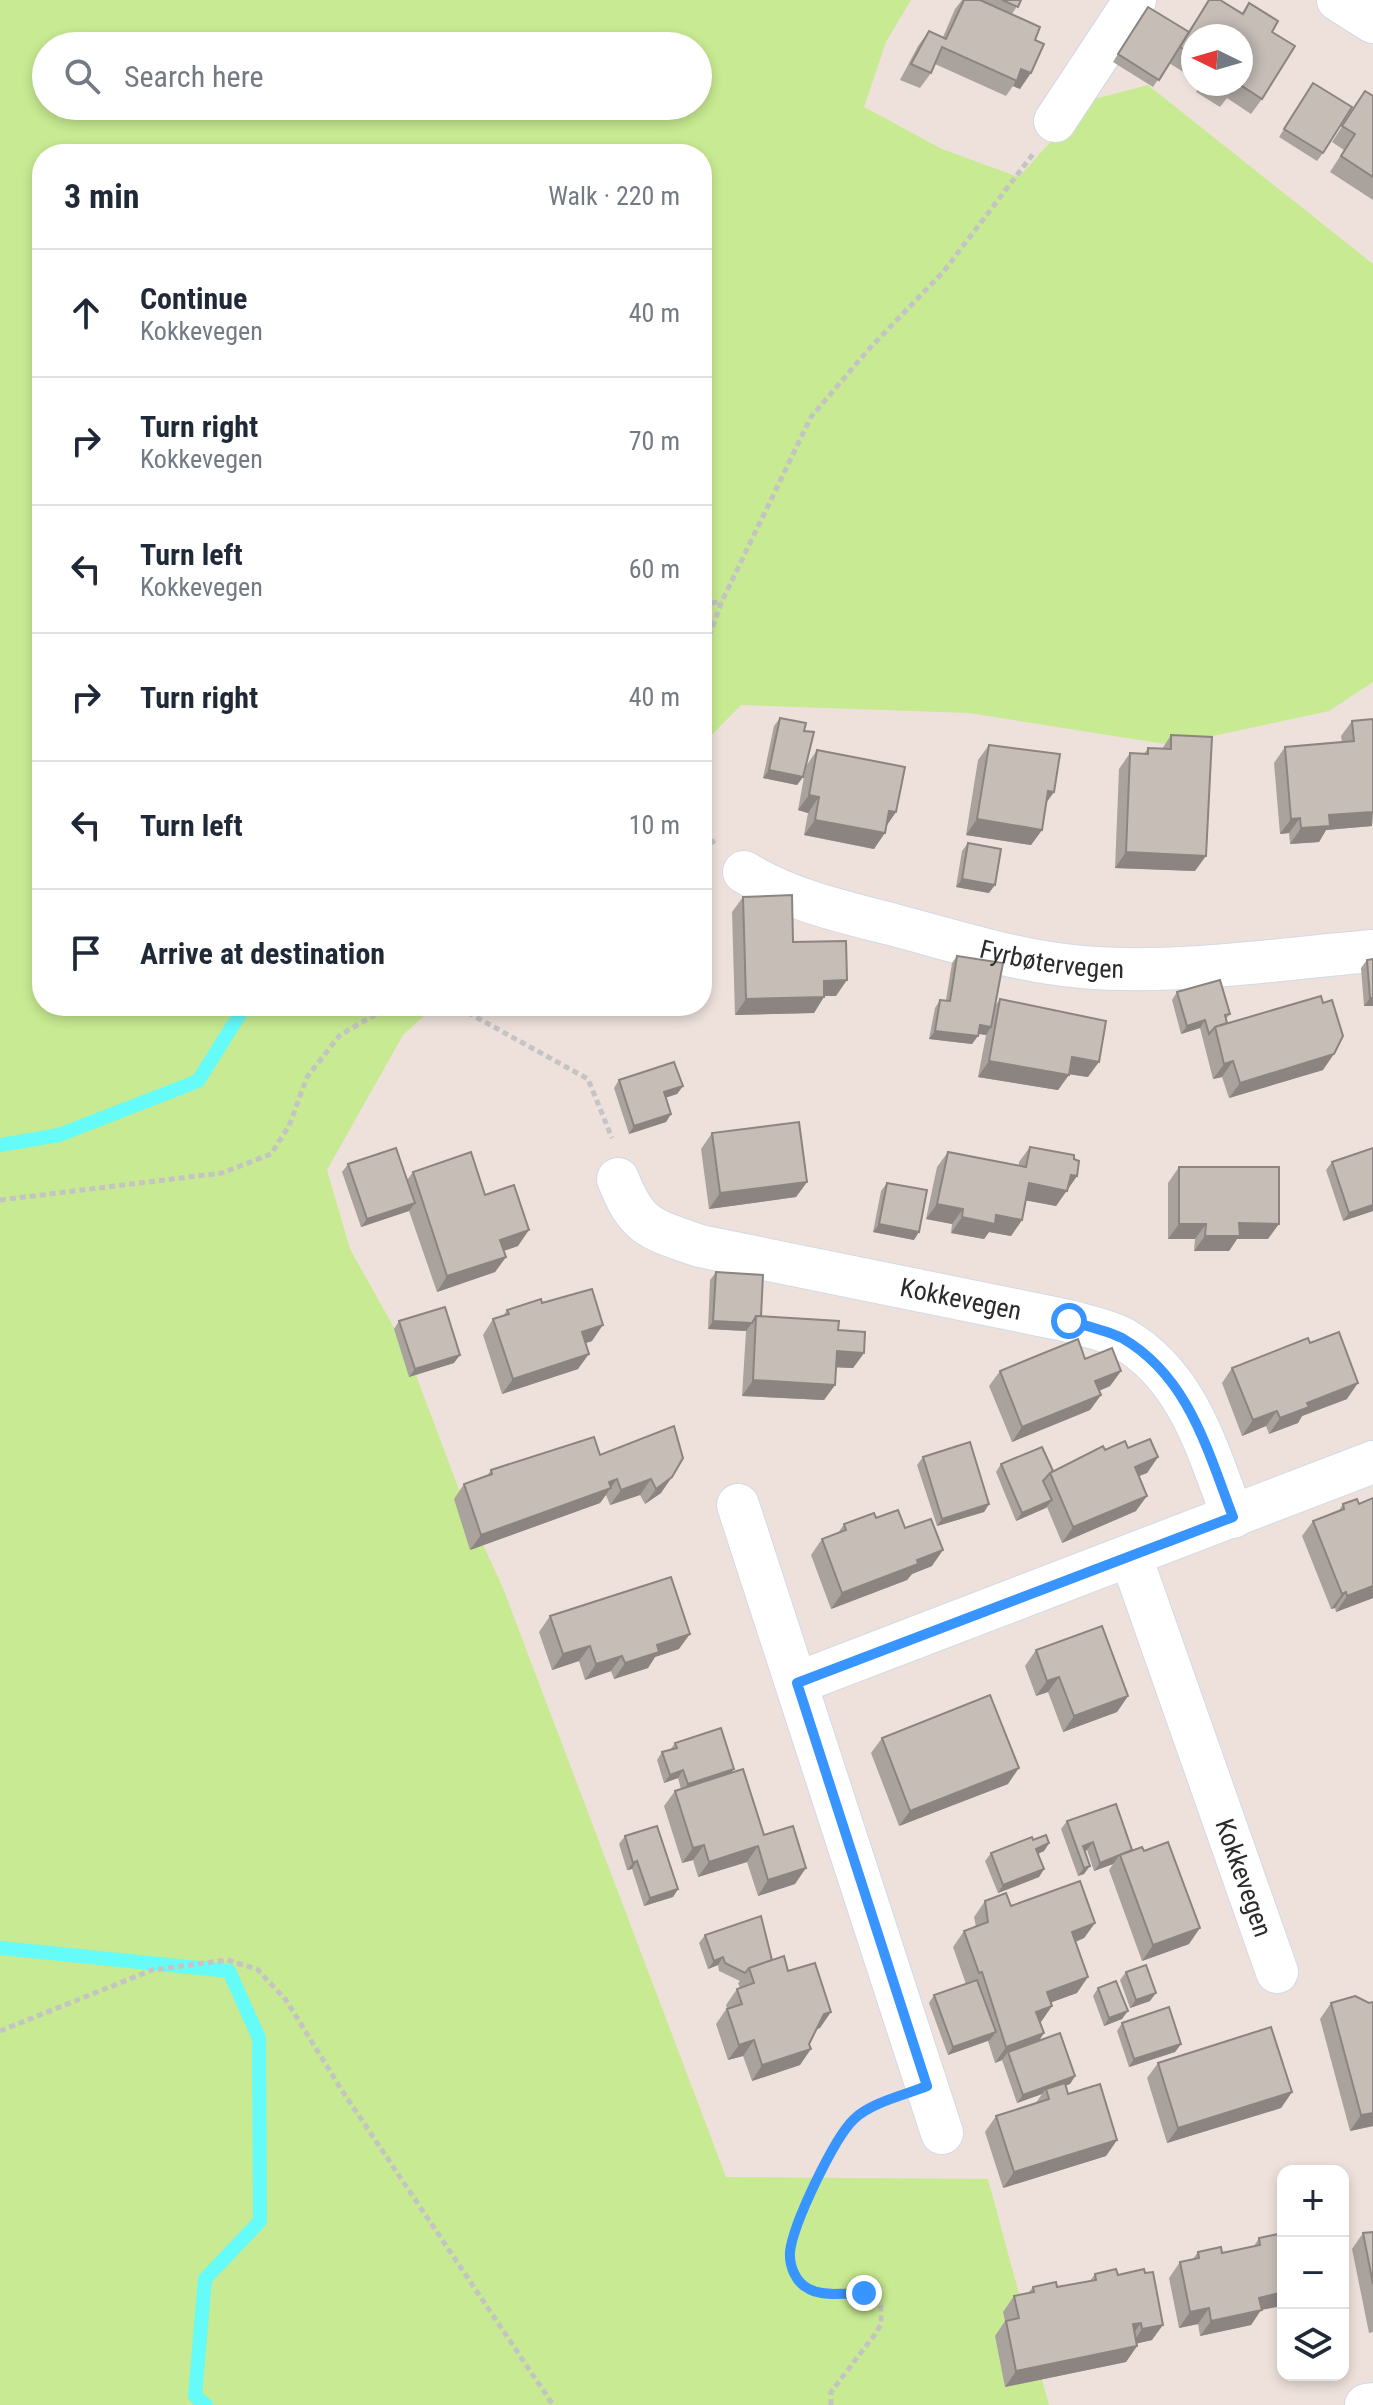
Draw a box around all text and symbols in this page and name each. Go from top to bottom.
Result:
north arrow [1181,24,1253,96]
search box [32,32,712,120]
icon: search [60,54,104,98]
text: Search here [124,59,264,94]
text: 3 min [64,176,140,216]
text: Walk · 220 m [548,181,680,211]
text: Continue [140,281,247,316]
icon: ahead [64,291,108,335]
text: 40 m [629,298,680,328]
text: Kokkevegen [140,316,263,346]
text: Turn right [140,409,258,444]
icon: right [64,419,108,463]
text: 70 m [629,426,680,456]
text: Kokkevegen [140,444,263,474]
text: Turn left [140,537,243,572]
icon: left [64,547,108,591]
text: 60 m [629,554,680,584]
text: Kokkevegen [140,572,263,602]
icon: right [64,675,108,719]
text: Turn right [140,680,258,715]
text: 40 m [629,682,680,712]
icon: left [64,803,108,847]
text: Turn left [140,808,243,843]
text: 10 m [629,810,680,840]
icon: arrive [64,931,108,975]
street label: Fyrbøtervegen [977,934,1124,984]
text: Arrive at destination [140,936,385,971]
street label: Kokkevegen [898,1272,1024,1326]
route start [1051,1303,1087,1339]
street label: Kokkevegen [1209,1815,1278,1941]
map controls [1277,2165,1349,2381]
button: + [1277,2165,1349,2237]
button: − [1277,2237,1349,2309]
route end [846,2275,882,2311]
button: layers [1277,2309,1349,2381]

